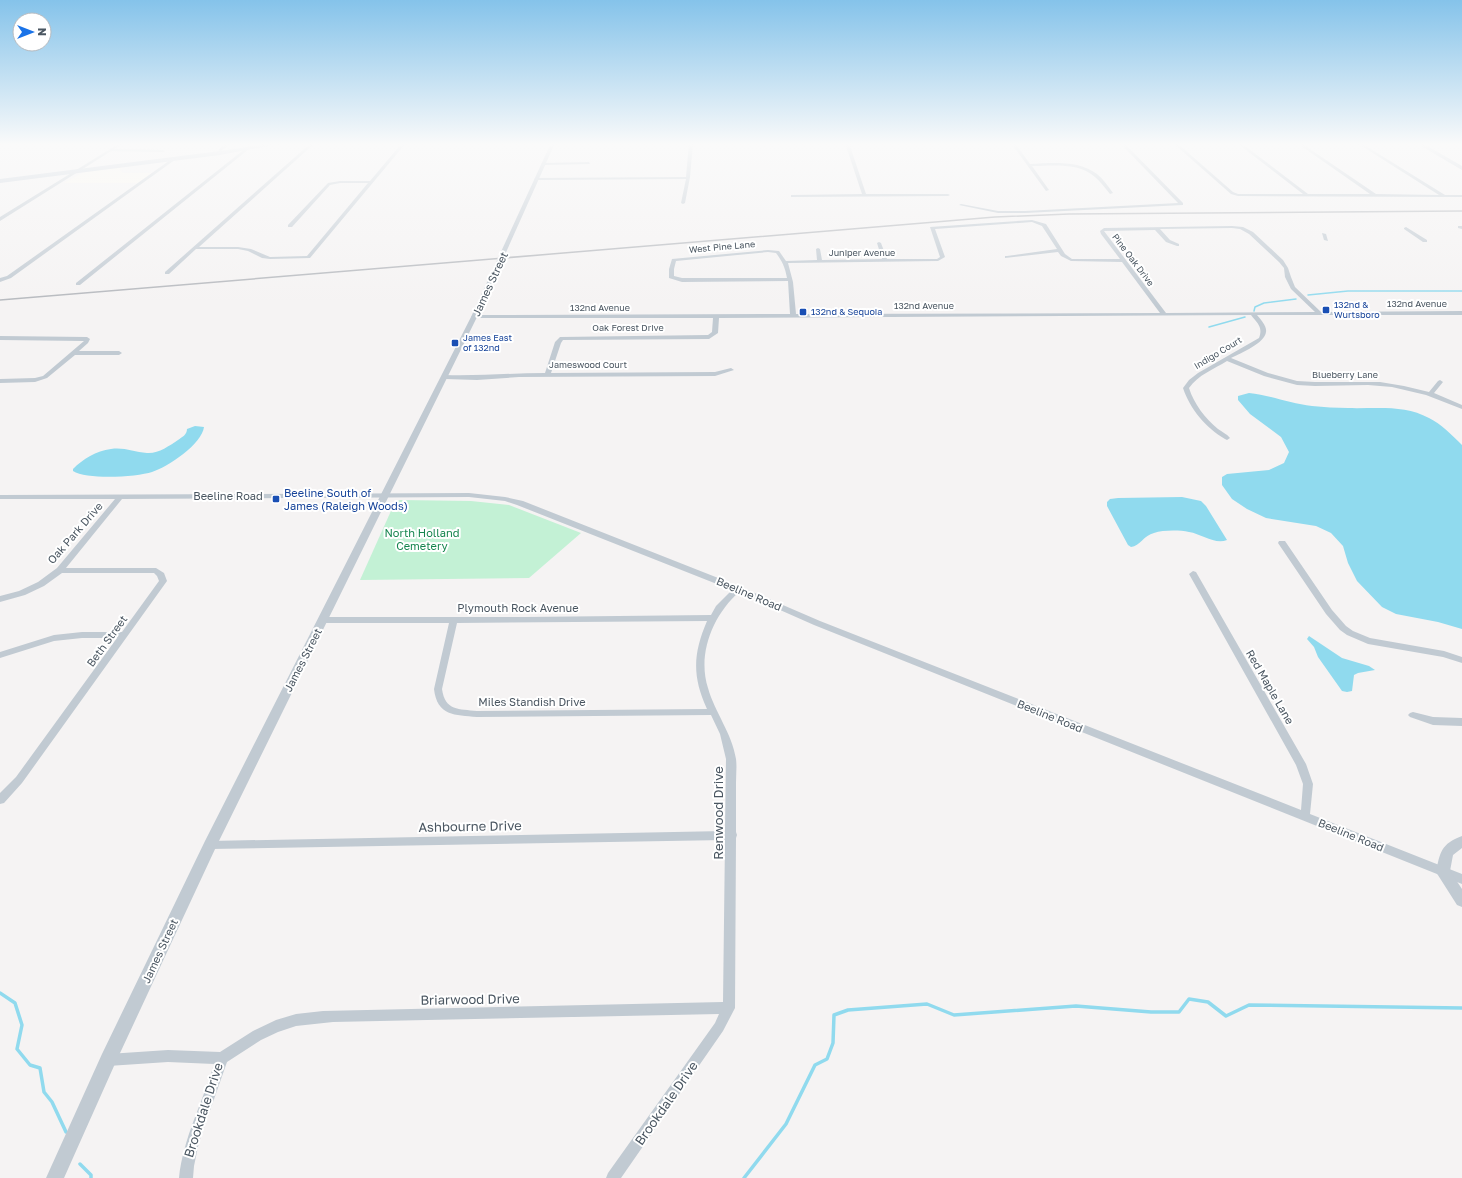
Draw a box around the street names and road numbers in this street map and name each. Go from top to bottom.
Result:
street label: Pine Oak Drive [1110,231,1157,288]
street label: West Pine Lane [688,238,756,255]
street label: Juniper Avenue [829,247,895,258]
street label: James Street [469,250,510,318]
street label: 132nd Avenue [1387,298,1447,309]
street label: 132nd Avenue [894,300,954,311]
street label: 132nd Avenue [570,302,630,313]
street label: Oak Forest Drive [592,322,664,333]
street label: Indigo Court [1192,334,1244,371]
street label: Jameswood Court [549,359,627,370]
street label: Blueberry Lane [1312,369,1378,380]
street label: Beeline Road [193,489,263,502]
street label: Oak Park Drive [44,499,105,566]
street label: Beeline Road [715,574,784,613]
street label: Plymouth Rock Avenue [457,601,579,614]
street label: Beth Street [84,613,130,669]
street label: James Street [281,626,324,694]
street label: Red Maple Lane [1244,647,1297,726]
street label: Miles Standish Drive [478,695,586,708]
street label: Beeline Road [1016,697,1085,735]
street label: Renwood Drive [710,766,726,860]
street label: Beeline Road [1317,816,1386,854]
street label: Ashbourne Drive [418,817,522,835]
street label: James Street [139,917,180,985]
street label: Briarwood Drive [420,990,520,1008]
street label: Brookdale Drive [631,1058,701,1148]
street label: Brookdale Drive [180,1061,226,1159]

